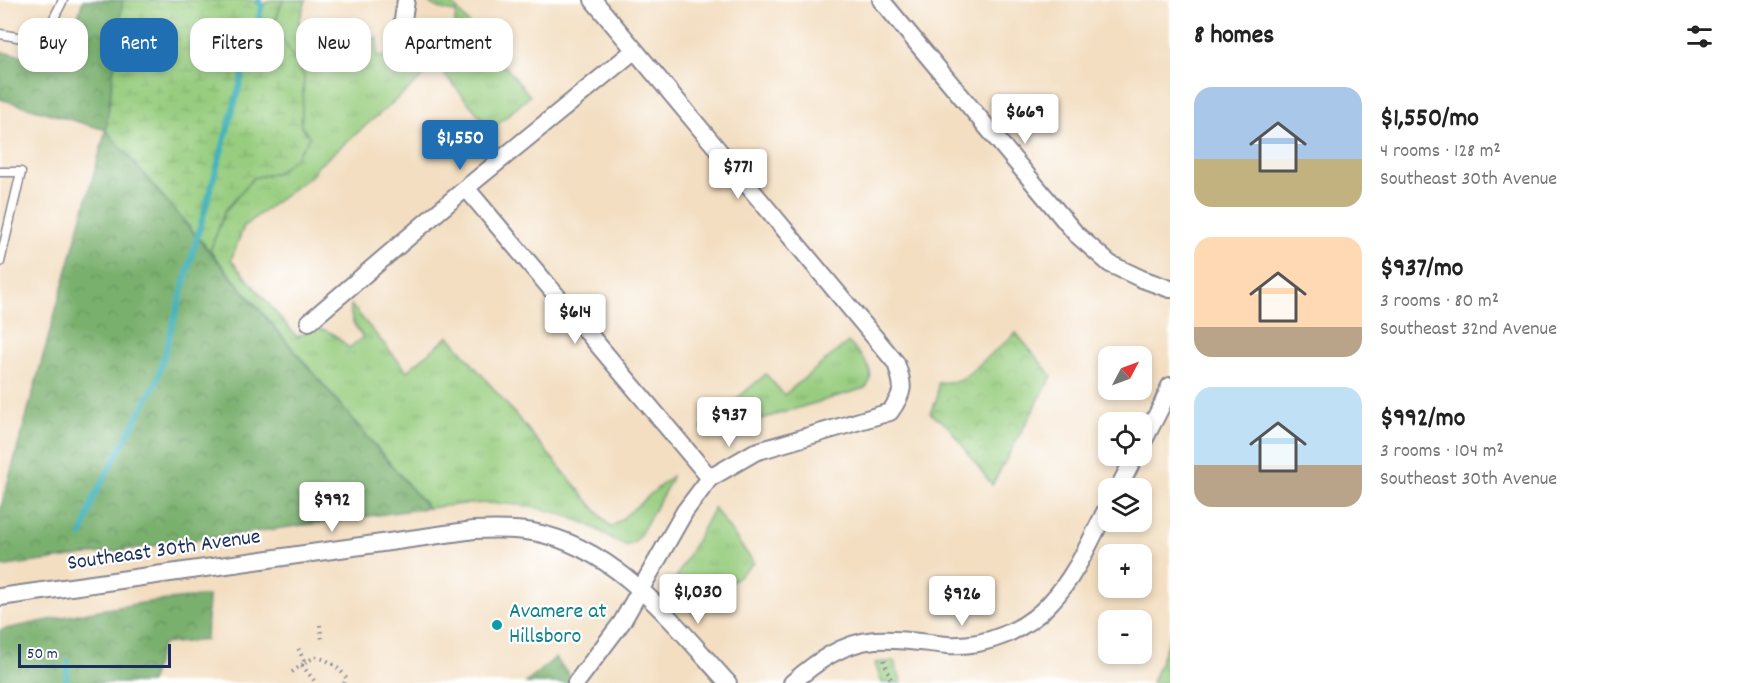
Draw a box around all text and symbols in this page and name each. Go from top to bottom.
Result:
chip: Buy [18,18,88,72]
chip: Rent [100,18,178,72]
chip: Filters [190,18,284,72]
chip: New [296,18,371,72]
chip: Apartment [383,18,513,72]
text: 8 homes [1194,18,1274,55]
icon: filters [1683,20,1716,53]
pin: $669 [989,94,1061,145]
text: $669 [1006,99,1044,127]
text: $1,550/mo [1380,101,1479,138]
icon: home [1242,111,1314,183]
pin: $1,550 [411,120,509,171]
text: $1,550 [436,125,484,153]
text: 4 rooms · 128 m² [1380,138,1501,166]
pin: $771 [702,149,774,200]
text: $771 [723,154,753,182]
text: Southeast 30th Avenue [1380,166,1557,194]
text: $937/mo [1380,251,1463,288]
icon: home [1242,261,1314,333]
text: 3 rooms · 80 m² [1380,288,1499,316]
pin: $614 [539,294,611,345]
text: $614 [559,299,591,327]
text: Southeast 32nd Avenue [1380,316,1557,344]
north arrow [1098,346,1152,400]
map controls [1098,346,1152,664]
pin: $937 [693,397,765,448]
text: $992/mo [1380,401,1465,438]
text: $937 [711,402,747,430]
icon: home [1242,411,1314,483]
button: locate [1098,412,1152,466]
text: 3 rooms · 104 m² [1380,438,1504,466]
text: Southeast 30th Avenue [1380,466,1557,494]
button: layers [1098,478,1152,532]
pin: $992 [296,482,368,533]
text: $992 [313,487,351,515]
street label: Southeast 30th Avenue [65,522,263,580]
button: + [1098,544,1152,598]
pin: $1,030 [649,574,747,625]
pin: $926 [926,576,998,627]
text: $1,030 [674,579,723,607]
text: $926 [943,581,981,609]
place label: Avamere at Hillsboro [509,597,607,653]
button: − [1098,610,1152,664]
marker: Avamere at Hillsboro [490,618,504,632]
scale bar [18,641,171,668]
text: 50 m [27,643,58,666]

